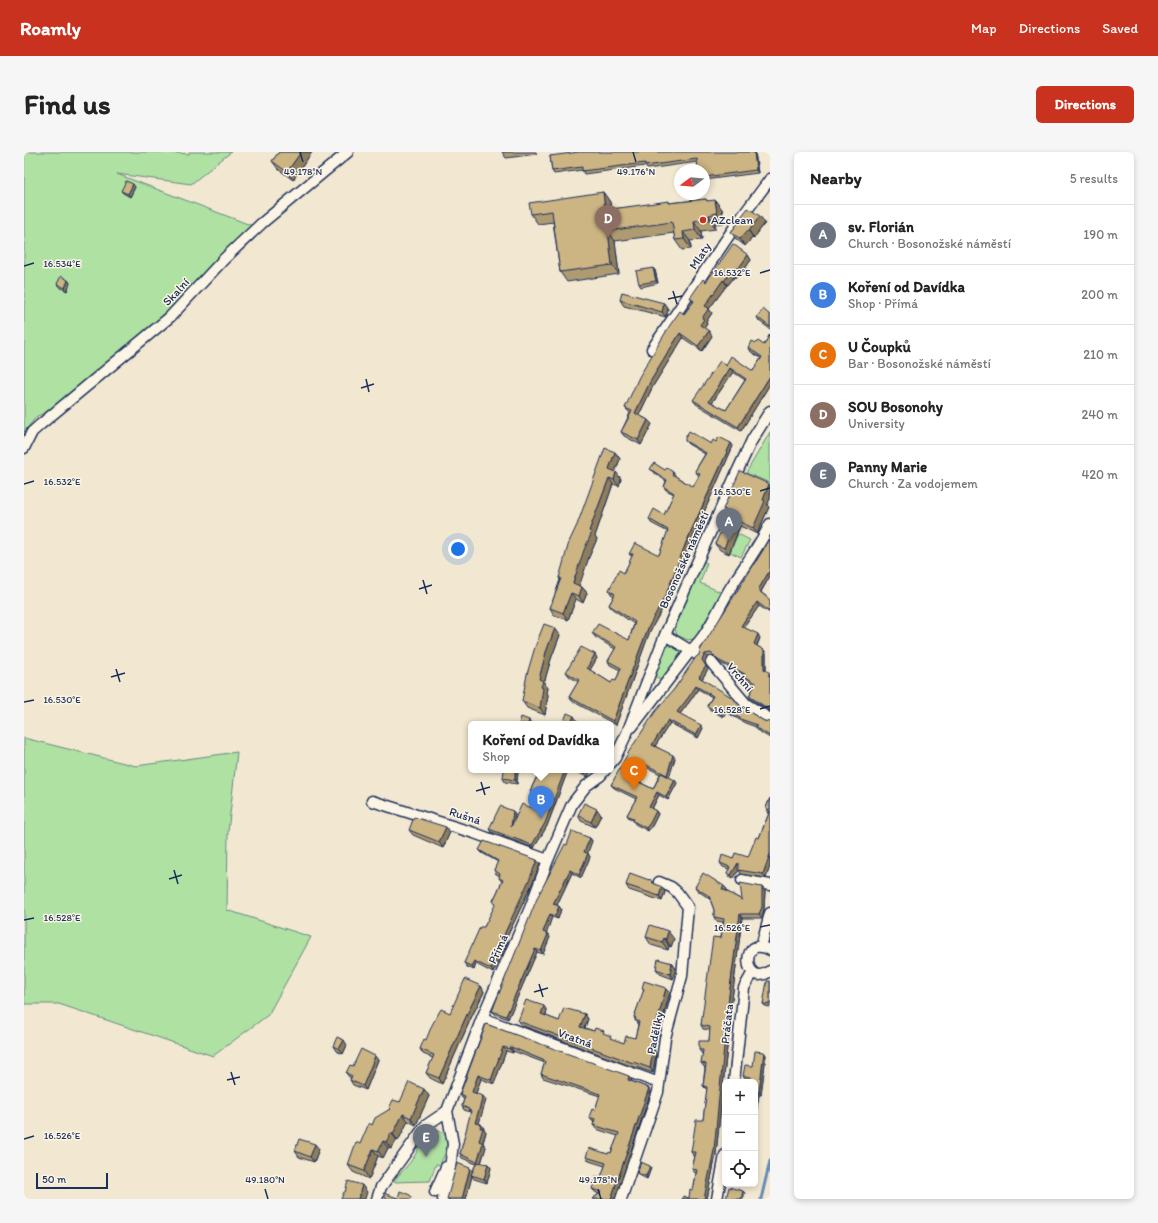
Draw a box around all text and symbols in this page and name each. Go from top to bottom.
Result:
text: Roamly [20,17,81,40]
text: Map [971,20,997,37]
text: Directions [1019,20,1080,37]
text: Saved [1102,20,1138,37]
button: Directions [1036,86,1134,123]
text: Find us [24,87,111,121]
north arrow [674,164,710,200]
text: 49.178°N [284,165,322,178]
text: 49.176°N [617,165,655,178]
text: Nearby [810,168,862,188]
text: 5 results [1070,171,1118,186]
pin: D [595,205,621,238]
place label: AZclean [711,213,753,227]
marker: AZclean [698,215,708,225]
text: sv. Florián [848,218,914,236]
text: A [819,227,827,242]
text: 190 m [1083,227,1118,242]
text: Church · Bosonožské náměstí [848,236,1011,251]
street label: Mlaty [686,240,714,272]
text: 16.534°E [43,257,81,270]
text: 16.532°E [714,266,751,279]
street label: Skalní [160,275,192,309]
text: Koření od Davídka [848,278,965,296]
text: B [819,287,827,302]
text: 200 m [1081,287,1118,302]
text: Shop · Přímá [848,296,918,311]
text: U Čoupků [848,338,911,356]
text: C [819,347,827,362]
text: 210 m [1083,347,1118,362]
text: Bar · Bosonožské náměstí [848,356,991,371]
text: SOU Bosonohy [848,398,943,416]
text: D [819,407,827,422]
text: 240 m [1081,407,1118,422]
text: University [848,416,905,431]
text: Panny Marie [848,458,927,476]
text: E [819,467,827,482]
text: 420 m [1081,467,1118,482]
text: 16.532°E [44,475,81,488]
text: Church · Za vodojemem [848,476,978,491]
text: 16.530°E [713,485,751,498]
pin: A [716,508,742,541]
street label: Bosonožské náměstí [656,509,712,611]
your location [448,539,468,559]
street label: Vrchní [724,660,756,694]
text: 16.530°E [43,693,81,706]
text: 16.528°E [714,703,751,716]
popup [468,721,614,773]
text: Koření od Davídka [483,731,599,749]
text: Shop [483,749,510,764]
pin: C [621,757,647,790]
pin: B [528,786,554,819]
street label: Rušná [447,804,483,828]
text: 16.528°E [44,911,81,924]
text: 16.526°E [714,921,751,934]
street label: Přímá [485,931,511,966]
street label: Práčata [718,1003,736,1045]
street label: Padělíky [644,1010,666,1056]
street label: Vratná [556,1025,595,1051]
map controls [722,1079,758,1187]
button: + [722,1079,758,1115]
button: − [722,1115,758,1151]
pin: E [413,1124,439,1157]
text: 16.526°E [44,1129,81,1142]
button: locate [722,1151,758,1187]
scale bar [36,1171,108,1190]
text: 50 m [42,1173,66,1186]
text: 49.180°N [245,1173,285,1186]
text: 49.178°N [579,1173,617,1186]

